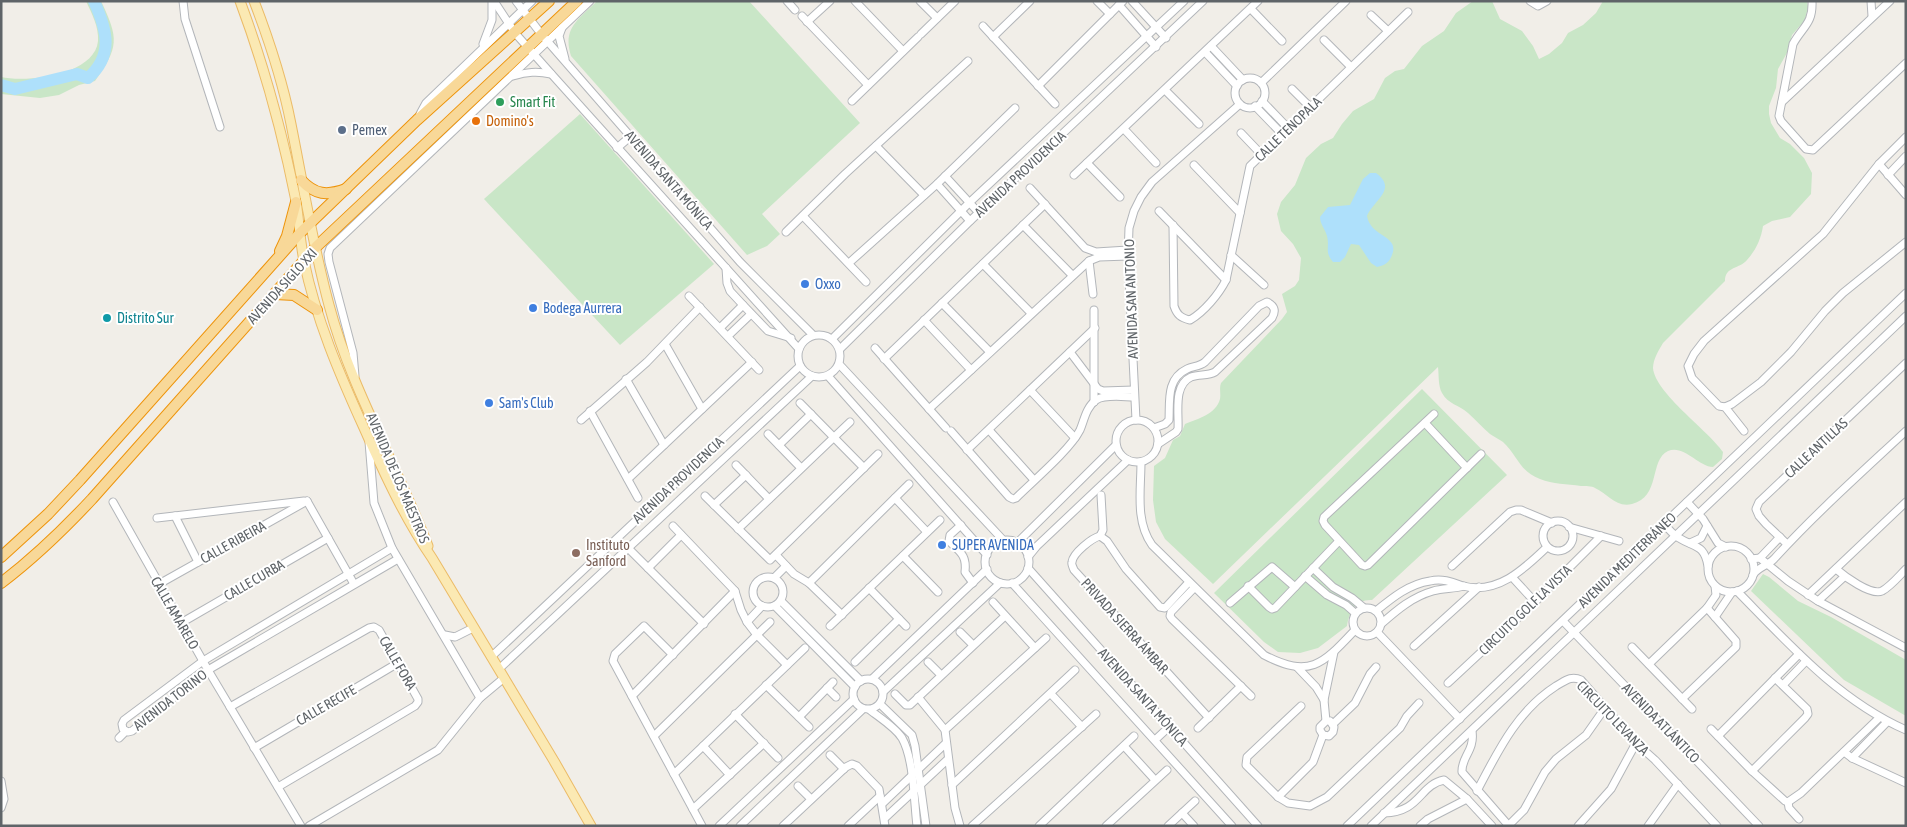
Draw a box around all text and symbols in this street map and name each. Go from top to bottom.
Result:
street label: CALLE TENOPALA [1252,93,1325,165]
place label: Smart Fit [510,94,555,110]
marker: Smart Fit [494,96,506,108]
place label: Domino's [486,113,534,129]
marker: Domino's [470,115,482,127]
place label: Pemex [352,122,387,138]
marker: Pemex [336,124,348,136]
street label: AVENIDA SANTA MÓNICA [622,127,716,233]
street label: AVENIDA PROVIDENCIA [971,128,1069,220]
street label: AVENIDA SAN ANTONIO [1121,239,1141,359]
street label: AVENIDA SIGLO XXI [244,245,320,327]
place label: Oxxo [815,276,841,292]
marker: Oxxo [799,278,811,290]
place label: Bodega Aurrera [543,300,622,316]
marker: Bodega Aurrera [527,302,539,314]
place label: Distrito Sur [117,310,174,326]
marker: Distrito Sur [101,312,113,324]
place label: Sam's Club [499,395,554,411]
marker: Sam's Club [483,397,495,409]
street label: AVENIDA DE LOS MAESTROS [363,411,433,546]
street label: CALLE ANTILLAS [1781,415,1851,481]
street label: AVENIDA PROVIDENCIA [629,434,727,526]
street label: AVENIDA MEDITERRÁNEO [1575,509,1679,611]
street label: CALLE RIBEIRA [197,517,269,567]
place label: Instituto Sanford [586,537,630,569]
place label: SUPER AVENIDA [952,537,1034,553]
marker: SUPER AVENIDA [936,539,948,551]
marker: Instituto Sanford [570,547,582,559]
street label: CALLE CURBA [221,556,287,604]
street label: CIRCUITO GOLF LA VISTA [1475,562,1575,658]
street label: CALLE AMARELO [148,574,202,652]
street label: PRIVADA SIERRA ÁMBAR [1078,575,1172,677]
street label: CALLE FORA [376,633,420,693]
street label: AVENIDA SANTA MÓNICA [1095,645,1191,749]
street label: AVENIDA TORINO [130,666,210,734]
street label: CIRCUITO LEVANZA [1574,678,1653,759]
street label: AVENIDA ATLÁNTICO [1619,680,1703,766]
street label: CALLE RECIFE [293,681,359,729]

